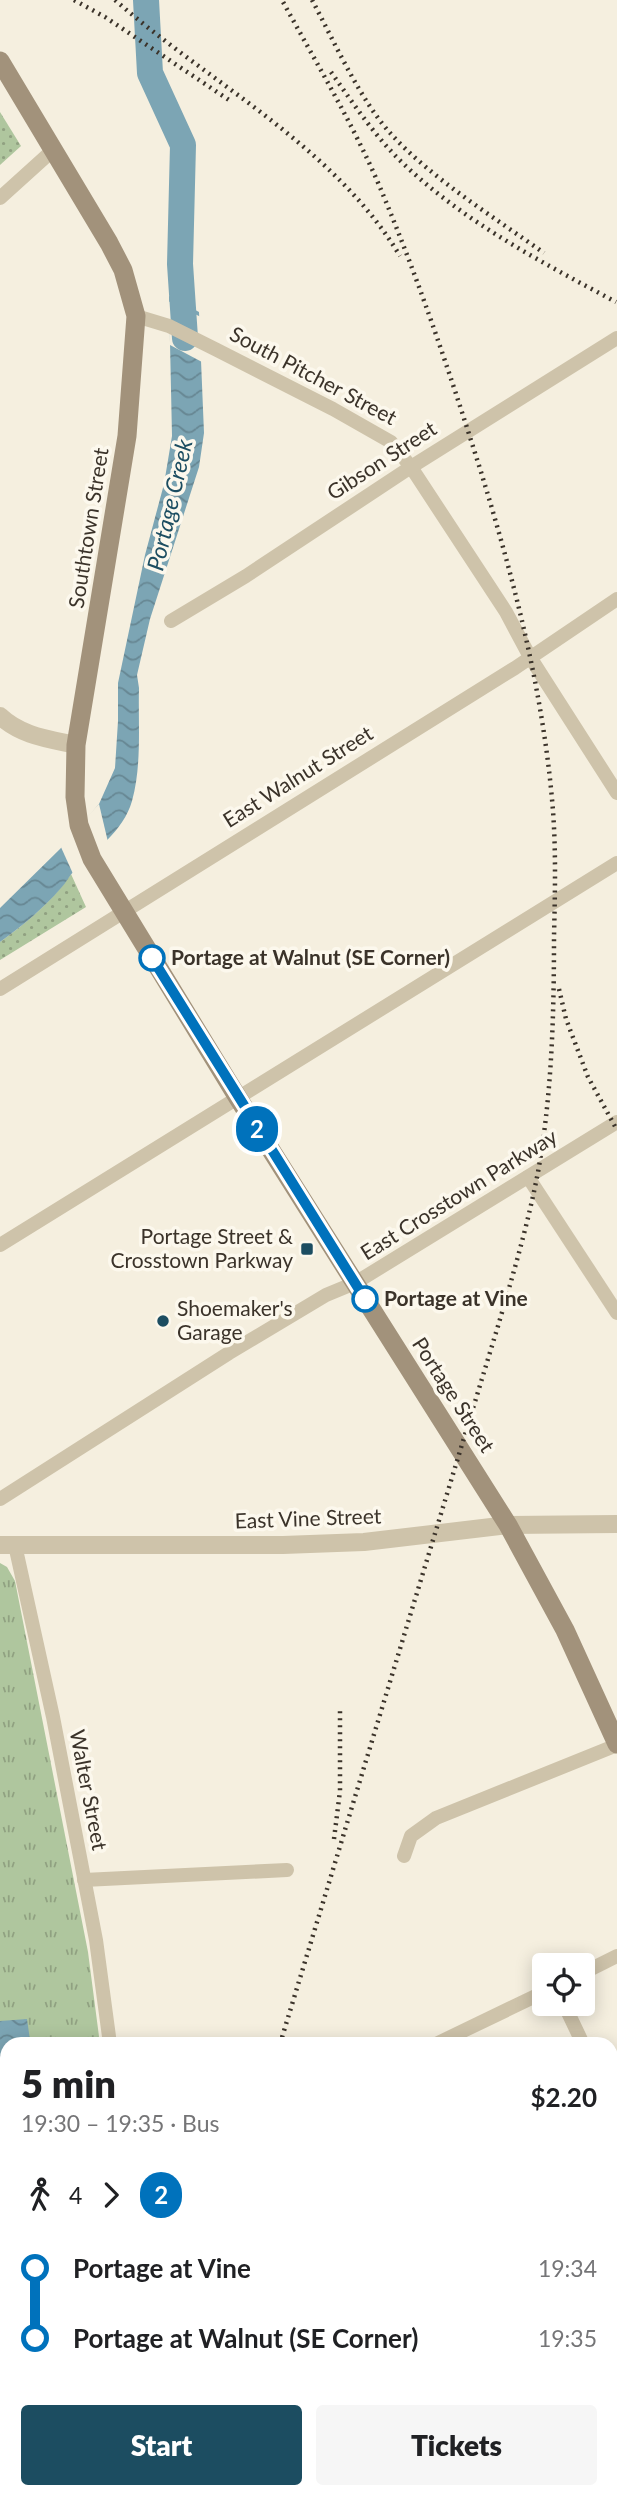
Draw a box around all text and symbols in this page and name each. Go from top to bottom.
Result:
street label: South Pitcher Street [226,320,402,429]
street label: Gibson Street [322,415,441,504]
water label: Portage Creek [140,435,198,573]
street label: Southtown Street [62,445,113,610]
street label: East Walnut Street [218,719,377,832]
place label: Portage at Walnut (SE Corner) [171,944,450,969]
marker: Portage at Walnut (SE Corner) [139,945,165,971]
line badge: 2 [234,1106,280,1152]
text: 2 [250,1114,264,1143]
street label: East Crosstown Parkway [355,1123,561,1264]
place label: Portage Street & Crosstown Parkway [111,1223,293,1272]
marker: Portage Street & Crosstown Parkway [299,1241,315,1257]
place label: Portage at Vine [384,1285,528,1310]
marker: Portage at Vine [352,1286,378,1312]
place label: Shoemaker's Garage [177,1295,293,1344]
marker: Shoemaker's Garage [155,1313,171,1329]
street label: Portage Street [408,1332,501,1457]
street label: East Vine Street [234,1502,382,1533]
street label: Walter Street [66,1727,114,1853]
map controls [532,1953,595,2016]
button: locate [532,1953,595,2016]
text: 5 min [21,2060,116,2106]
text: $2.20 [531,2081,597,2113]
text: 19:30 – 19:35 · Bus [21,2109,220,2137]
icon: walk [21,2176,59,2214]
icon: forward [92,2176,130,2214]
text: 2 [154,2180,168,2209]
text: 4 [69,2181,82,2209]
text: Portage at Vine [73,2252,251,2284]
text: 19:34 [538,2254,597,2282]
text: Portage at Walnut (SE Corner) [73,2322,418,2354]
text: 19:35 [538,2324,597,2352]
button: Start [21,2405,302,2485]
button: Tickets [316,2405,597,2485]

